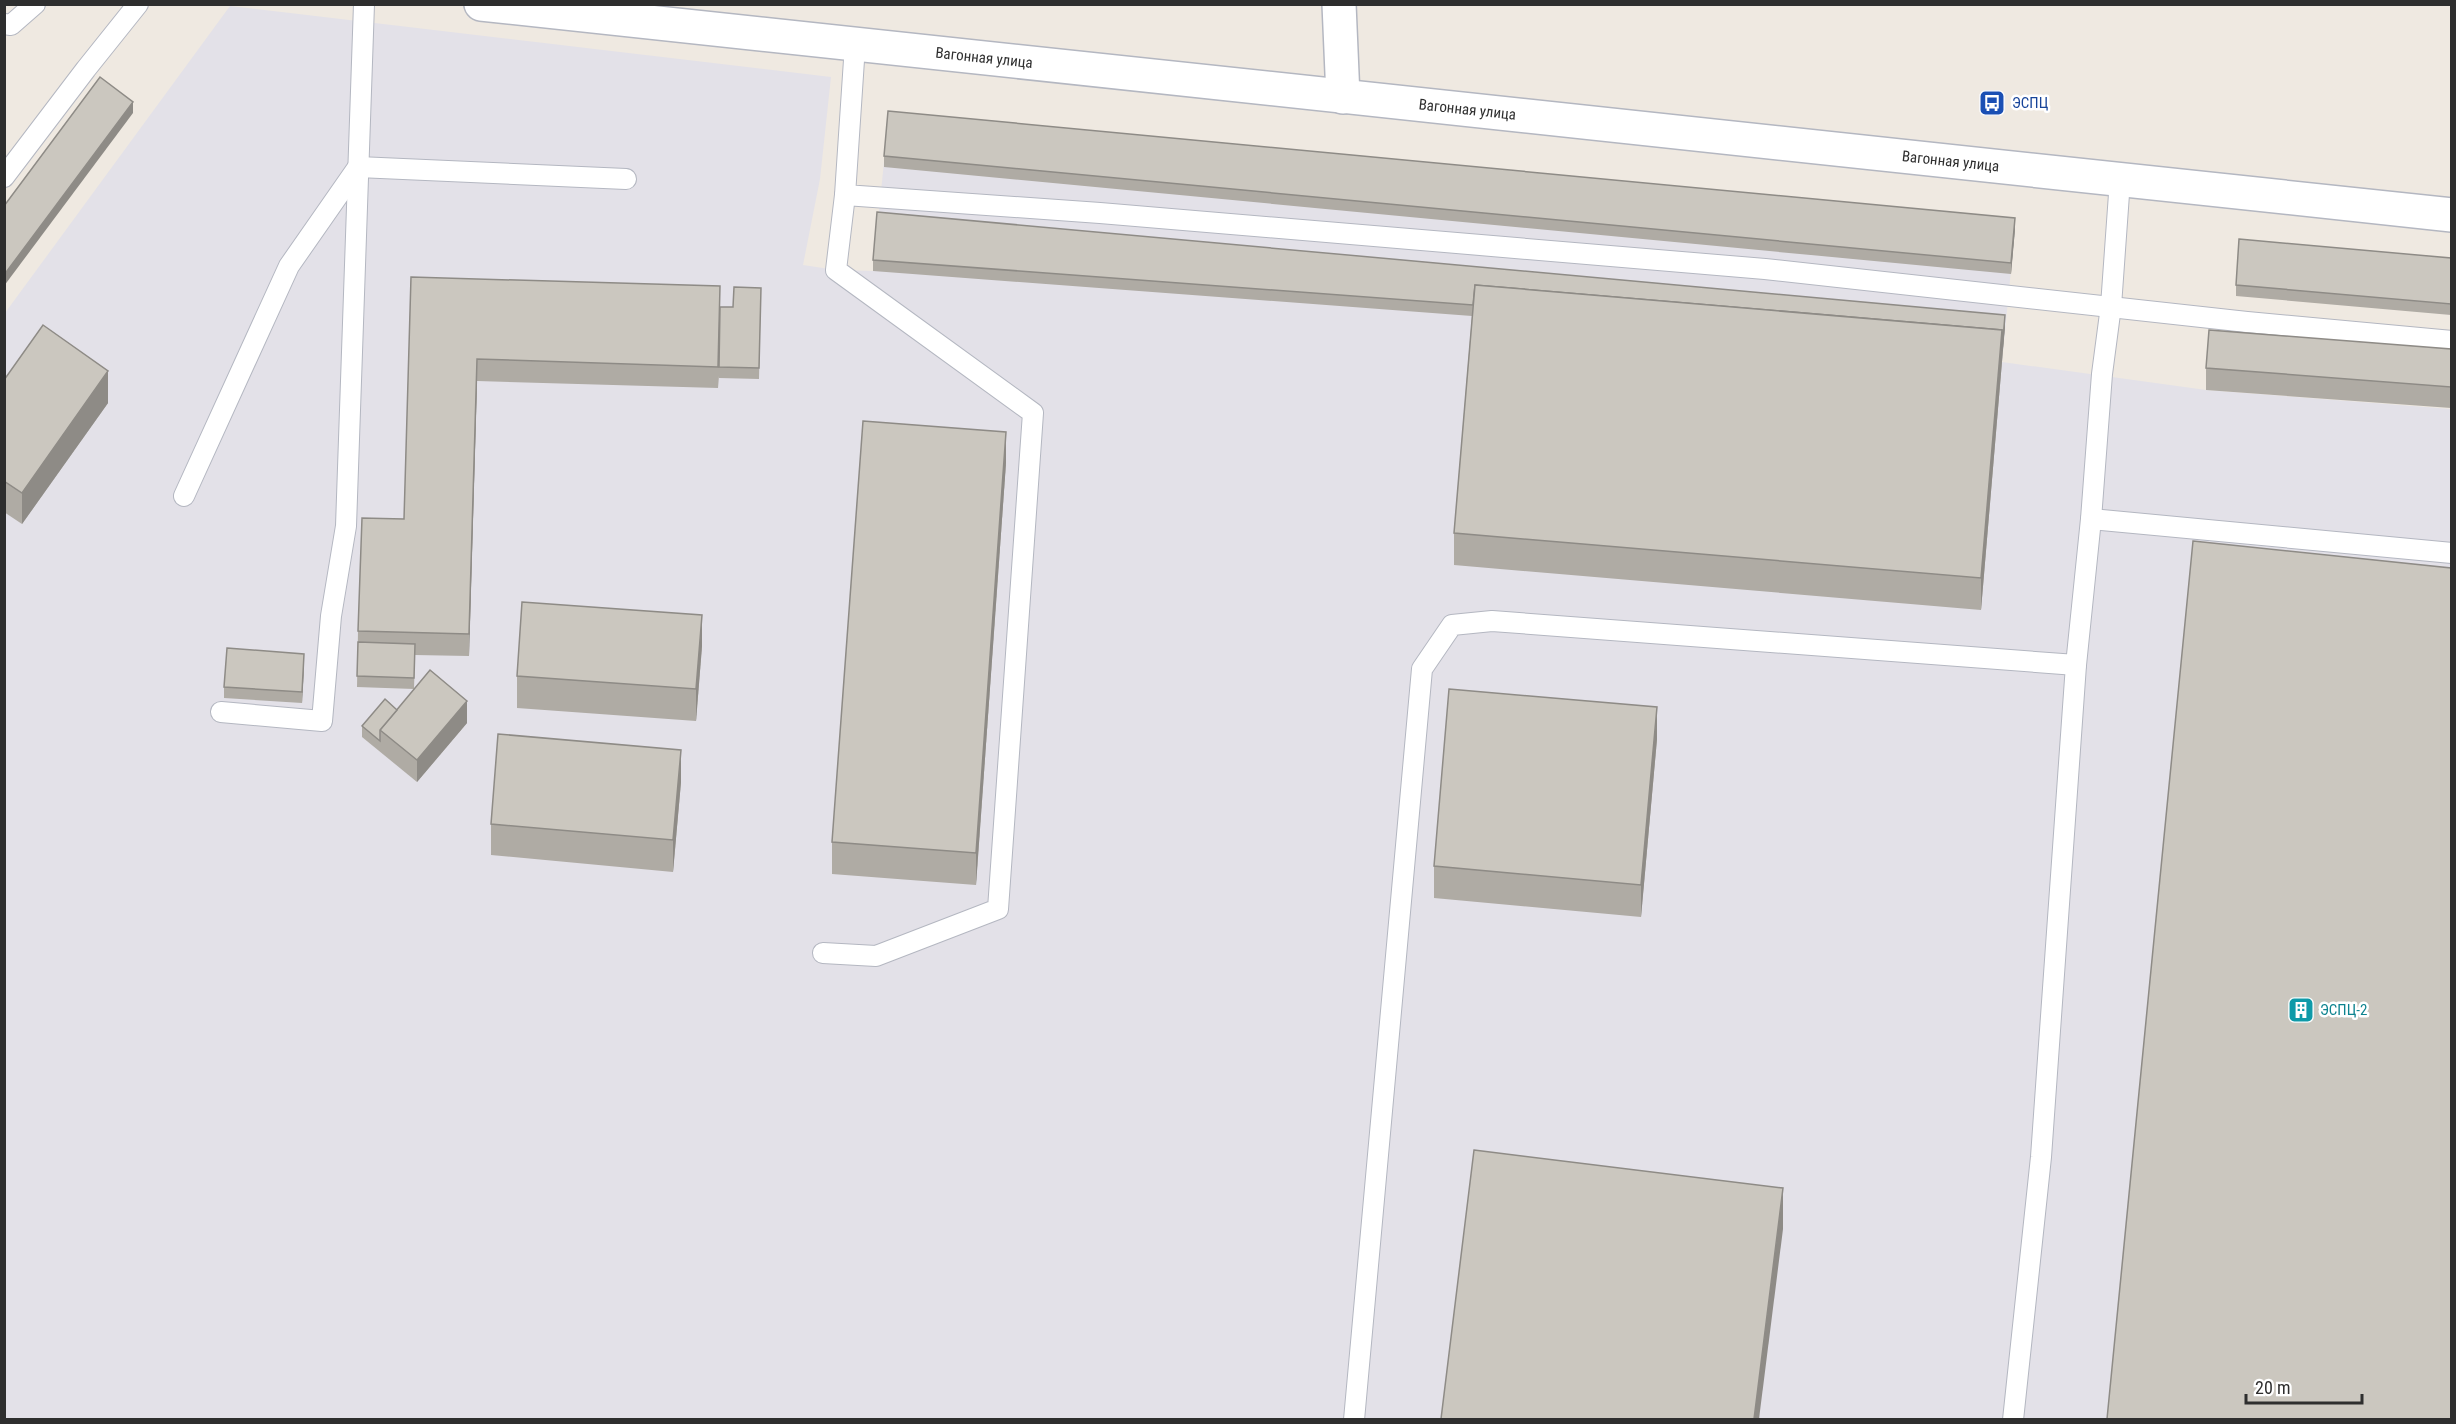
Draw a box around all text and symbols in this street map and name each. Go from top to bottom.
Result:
street label: Вагонная улица [935,44,1034,72]
bus stop icon: ЭСПЦ [1977,88,2007,118]
place label: ЭСПЦ [2012,94,2049,112]
street label: Вагонная улица [1418,95,1517,124]
street label: Вагонная улица [1901,147,2000,175]
building icon: ЭСПЦ-2 [2286,995,2316,1025]
place label: ЭСПЦ-2 [2320,1001,2367,1019]
scale bar [2246,1367,2362,1405]
text: 20 m [2255,1377,2290,1398]

